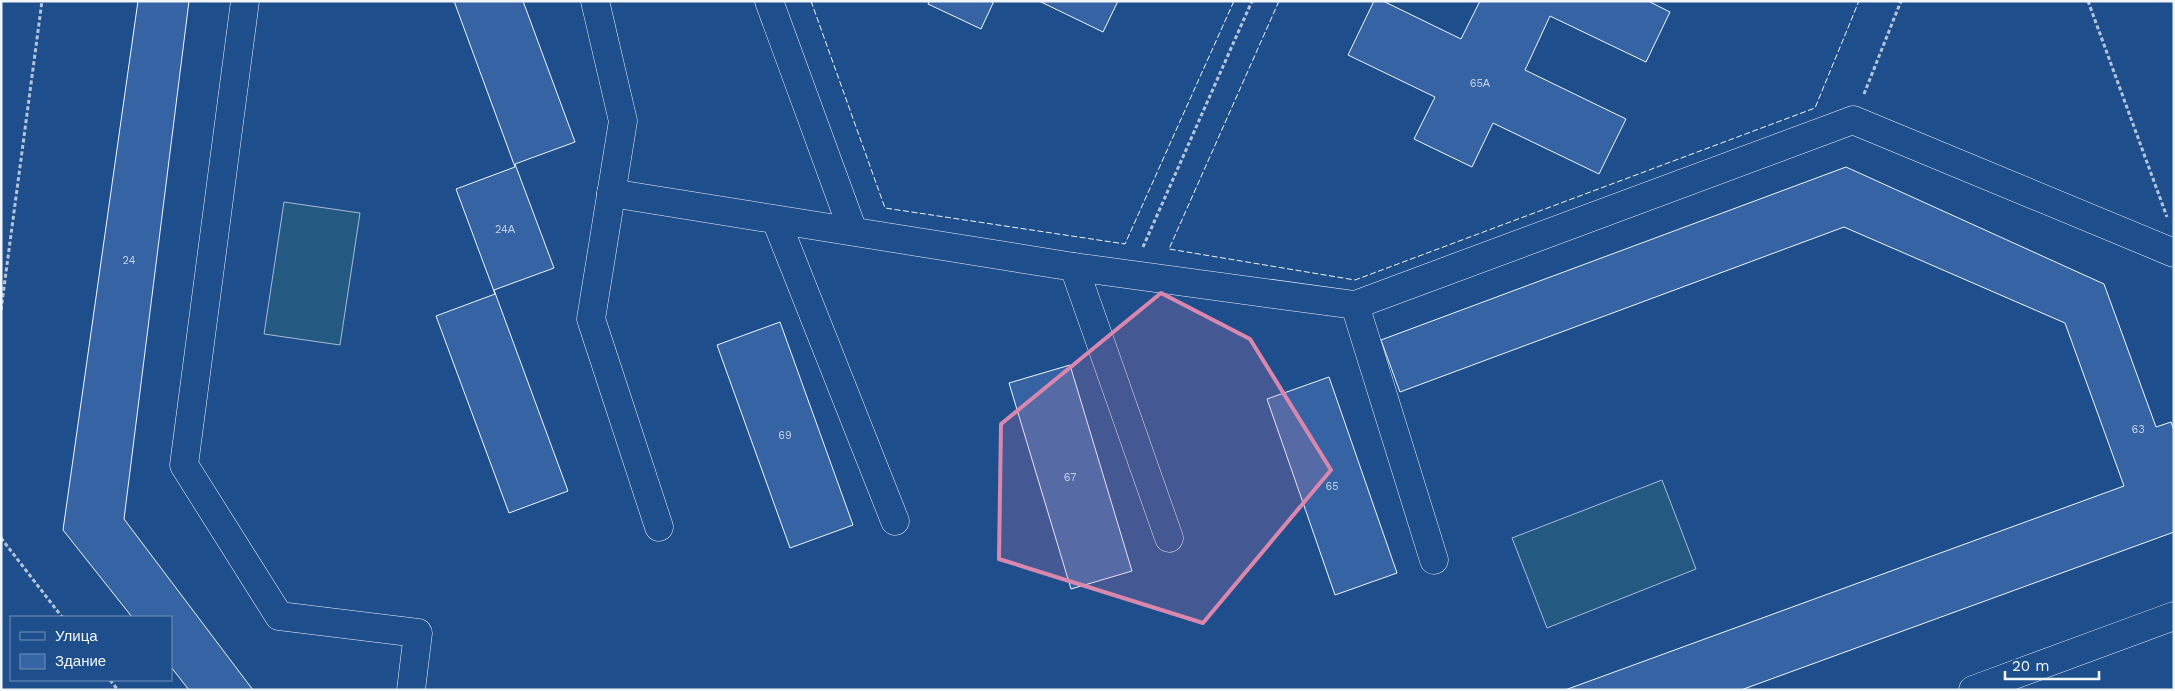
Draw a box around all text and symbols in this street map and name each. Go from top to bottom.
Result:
house number: 65А [1470,77,1491,90]
house number: 24А [495,223,516,236]
house number: 24 [123,254,136,267]
house number: 63 [2131,423,2145,436]
house number: 69 [778,429,792,442]
house number: 67 [1064,471,1076,484]
house number: 65 [1325,480,1339,493]
legend [10,616,172,681]
text: Улица [55,627,98,645]
scale bar [2005,648,2099,680]
text: Здание [55,652,106,670]
text: 20 m [2012,657,2050,675]

